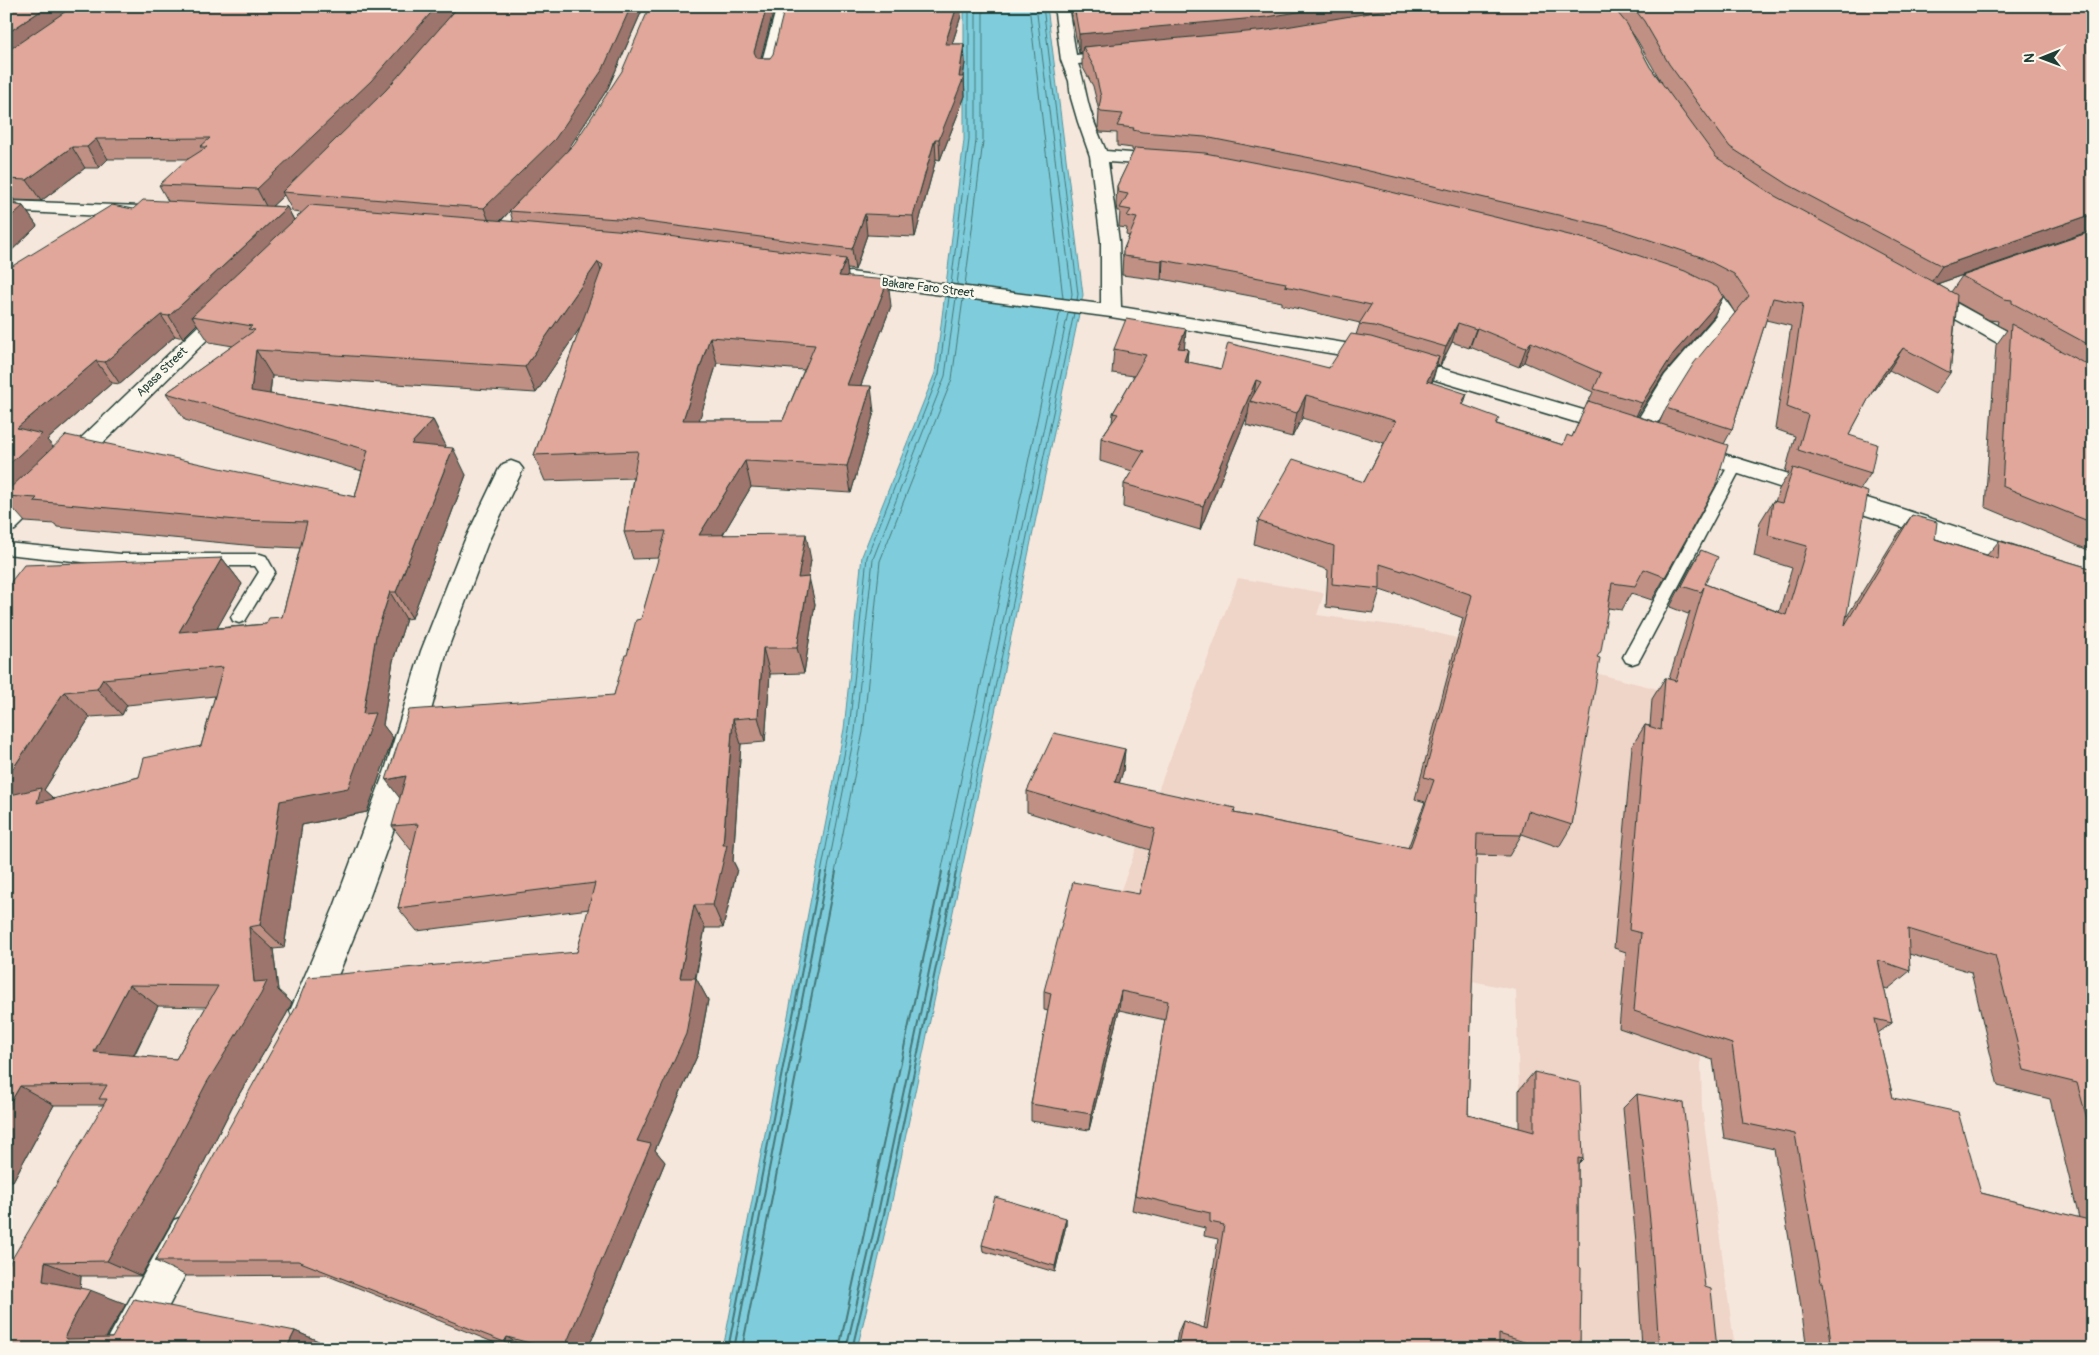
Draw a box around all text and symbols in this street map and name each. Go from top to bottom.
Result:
north arrow [2016,32,2066,82]
text: N [2021,53,2038,63]
street label: Bakare Faro Street [881,275,975,301]
street label: Apasa Street [133,344,191,400]

